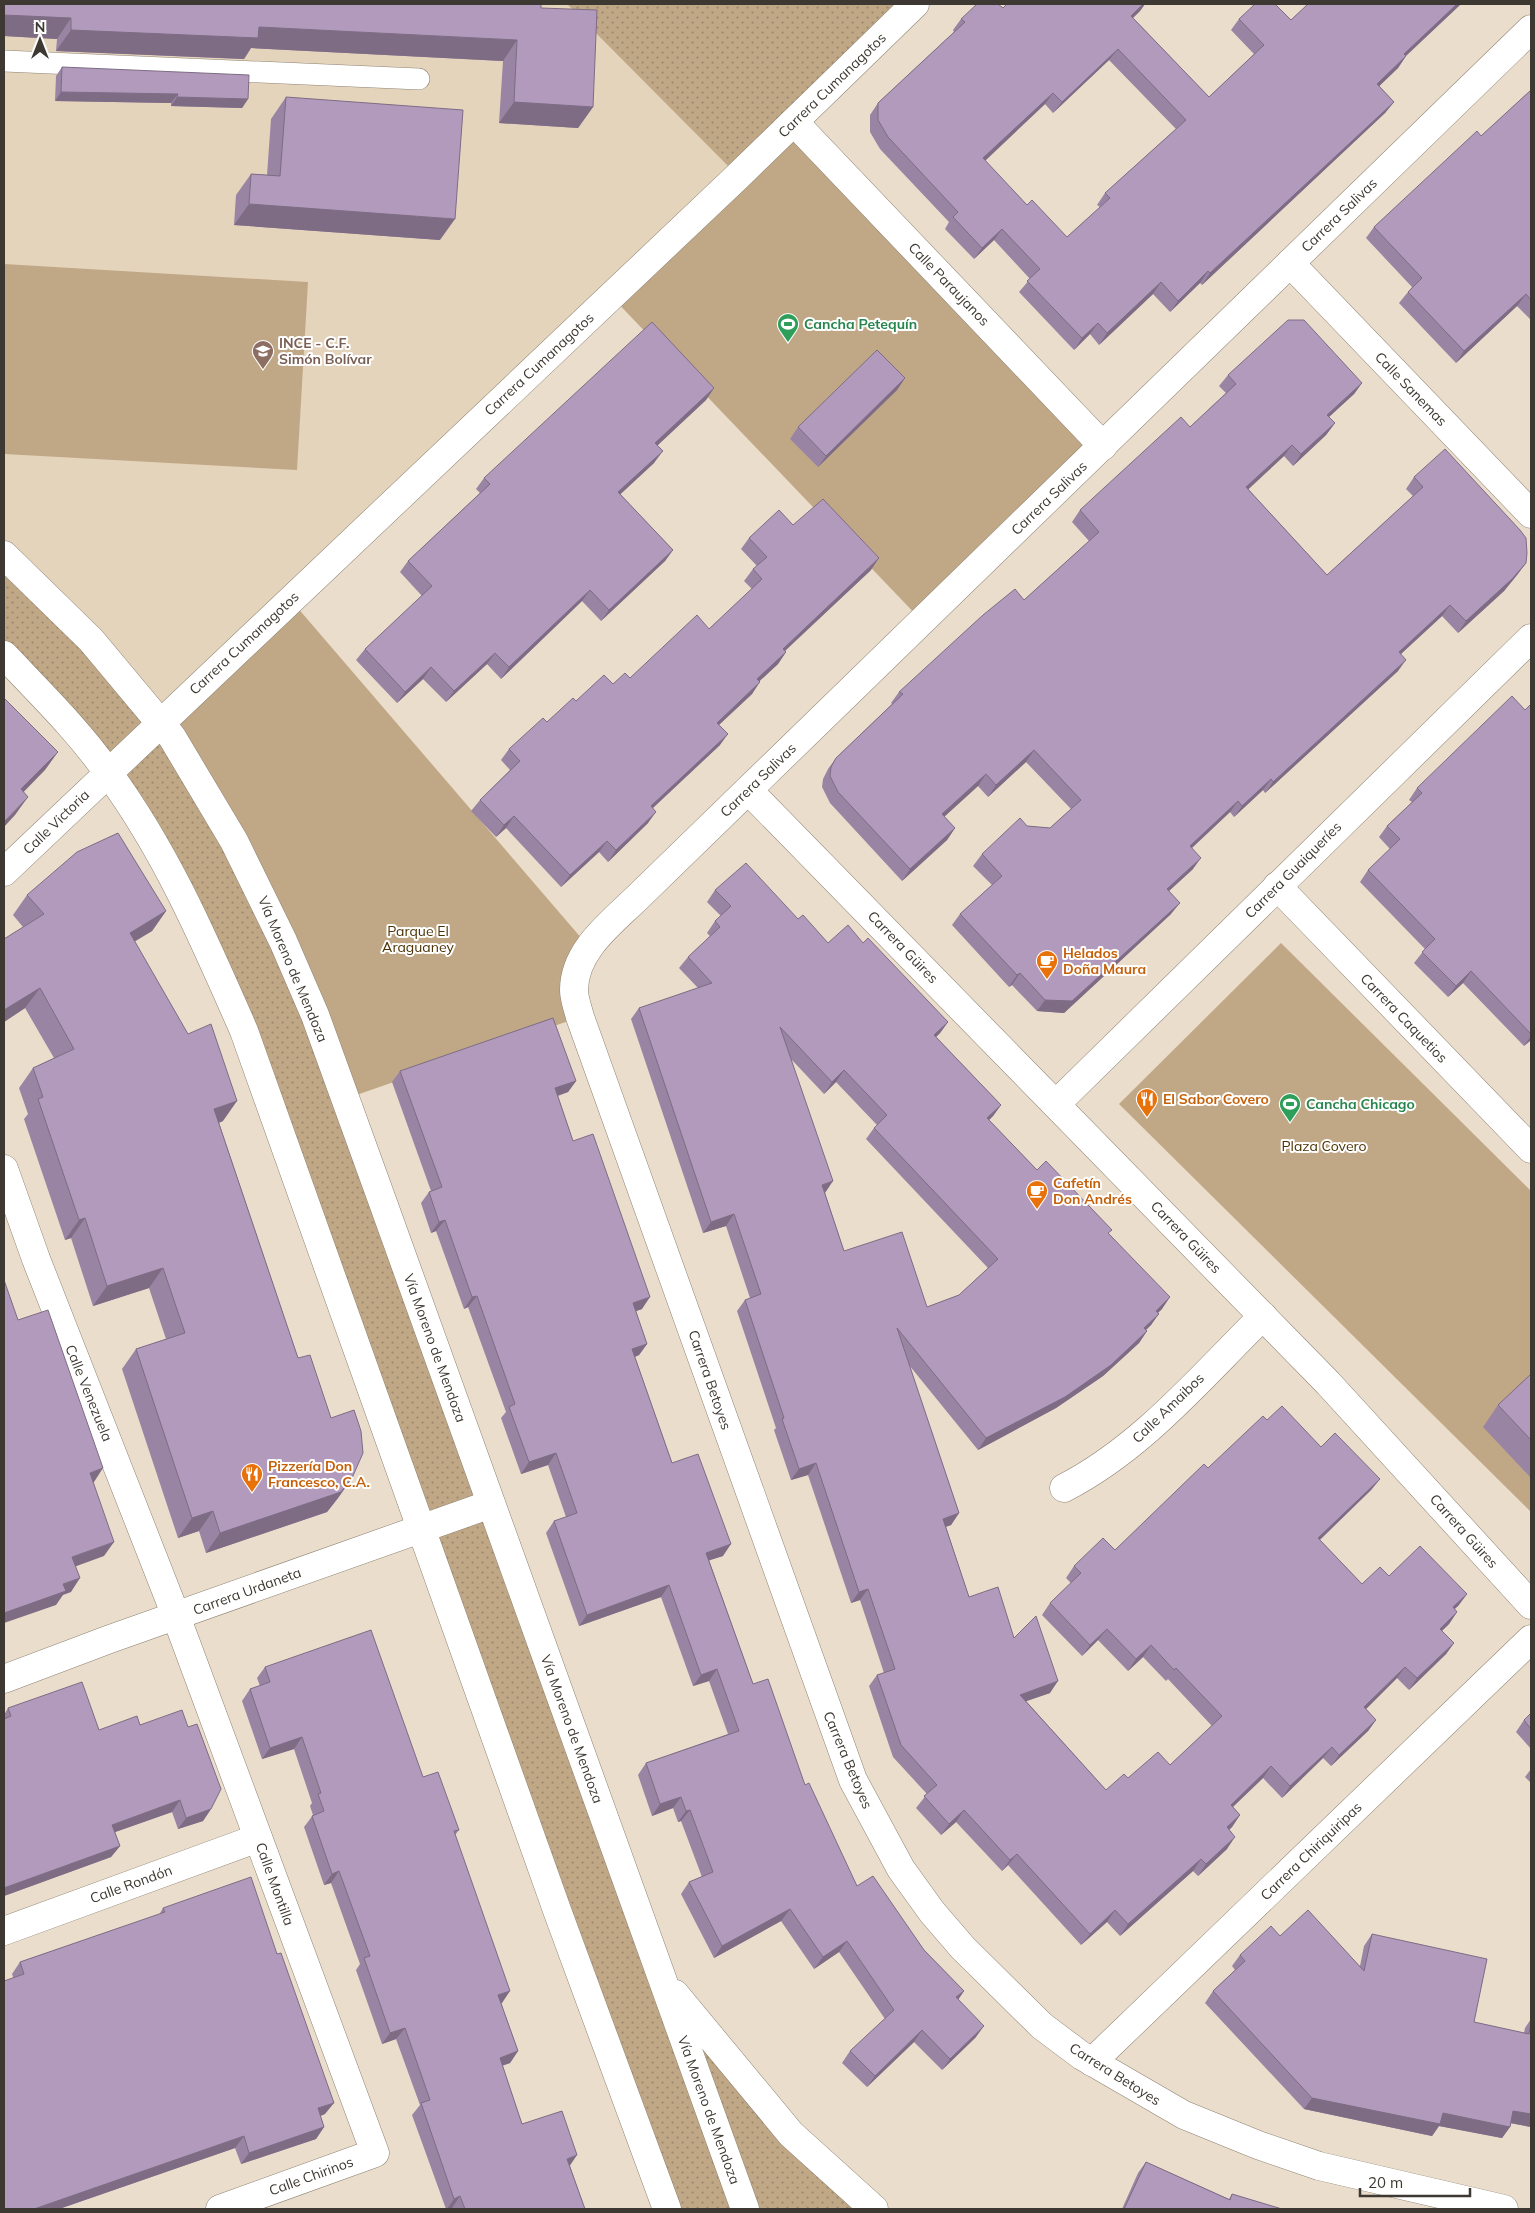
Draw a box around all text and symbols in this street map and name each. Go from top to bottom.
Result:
north arrow [15,15,65,65]
text: N [35,18,45,36]
street label: Carrera Cumanagotos [774,29,890,141]
street label: Carrera Salivas [1297,174,1381,256]
street label: Calle Paraujanos [905,238,993,330]
street label: Carrera Cumanagotos [480,308,598,419]
sports icon: Cancha Petequín [776,312,800,343]
place label: Cancha Petequín [804,315,917,333]
place label: INCE - C.F. Simón Bolívar [279,334,372,368]
school or university icon: INCE - C.F. Simón Bolívar [251,339,275,370]
street label: Calle Sanemas [1371,348,1451,430]
street label: Carrera Salivas [1007,457,1091,539]
street label: Carrera Cumanagotos [185,587,303,698]
street label: Carrera Salivas [716,739,800,821]
street label: Calle Victoria [19,786,93,858]
street label: Carrera Guaiqueríes [1241,818,1345,922]
street label: Vía Moreno de Mendoza [254,893,332,1045]
street label: Carrera Güires [864,907,942,987]
park label: Parque El Araguaney [382,922,454,956]
place label: Helados Doña Maura [1063,944,1146,978]
cafe icon: Helados Doña Maura [1035,949,1059,980]
street label: Carrera Caquetios [1357,969,1451,1067]
restaurant icon: El Sabor Covero [1135,1087,1159,1118]
place label: El Sabor Covero [1163,1090,1269,1108]
sports icon: Cancha Chicago [1278,1092,1302,1123]
place label: Cancha Chicago [1306,1095,1415,1113]
park label: Plaza Covero [1281,1137,1367,1155]
place label: Cafetín Don Andrés [1053,1174,1132,1208]
cafe icon: Cafetín Don Andrés [1025,1179,1049,1210]
street label: Carrera Güires [1147,1197,1225,1277]
street label: Vía Moreno de Mendoza [400,1271,470,1425]
street label: Carrera Betoyes [685,1328,735,1432]
street label: Calle Venezuela [61,1342,117,1444]
street label: Calle Amaibos [1128,1369,1208,1447]
place label: Pizzería Don Francesco, C.A. [268,1457,370,1491]
restaurant icon: Pizzería Don Francesco, C.A. [240,1462,264,1493]
street label: Carrera Güires [1426,1490,1502,1572]
street label: Carrera Urdaneta [191,1563,303,1619]
street label: Vía Moreno de Mendoza [537,1652,607,1806]
street label: Carrera Betoyes [819,1709,877,1812]
street label: Carrera Chiriquiripas [1257,1798,1365,1904]
street label: Calle Montilla [252,1840,298,1928]
street label: Calle Rondón [88,1861,174,1907]
street label: Vía Moreno de Mendoza [674,2033,744,2187]
street label: Carrera Betoyes [1066,2039,1164,2109]
street label: Calle Chirinos [266,2152,356,2200]
scale bar [1360,2166,1470,2198]
text: 20 m [1368,2173,1403,2192]

